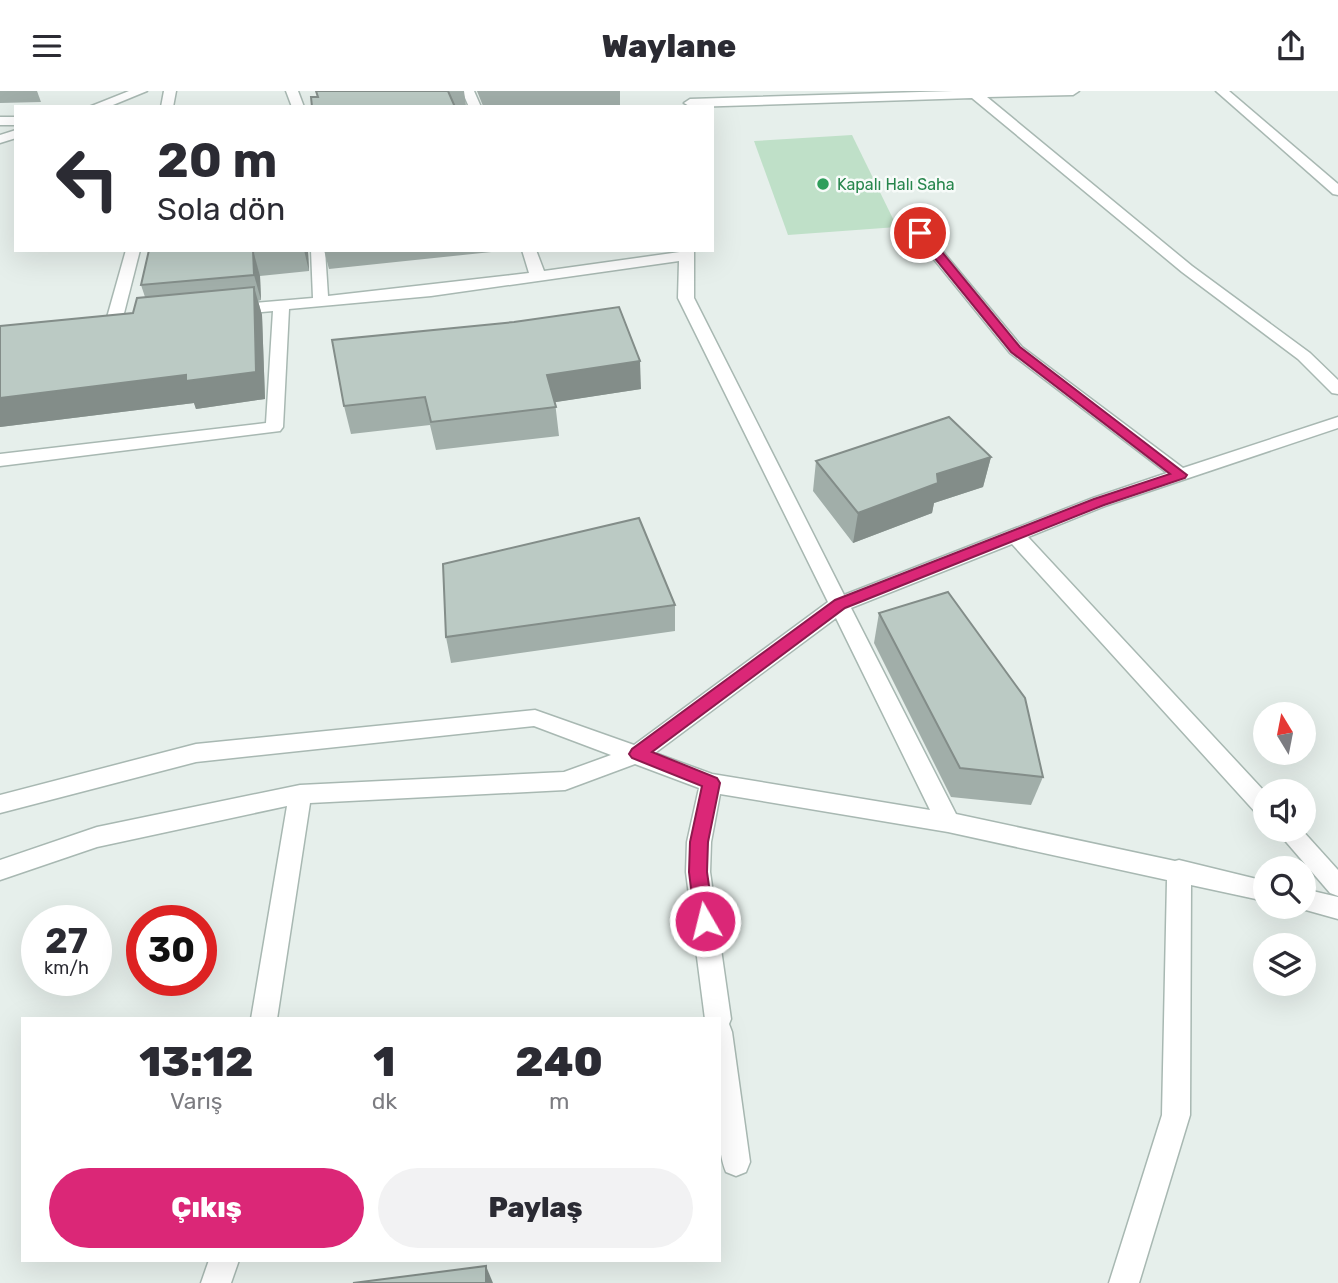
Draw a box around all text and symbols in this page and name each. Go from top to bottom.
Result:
icon: menu [28,27,66,65]
text: Waylane [602,27,736,65]
icon: share [1272,27,1310,65]
text: 20 m [157,131,278,189]
icon: left [42,133,133,224]
place label: Kapalı Halı Saha [837,175,955,194]
marker: Kapalı Halı Saha [815,176,831,192]
text: Sola dön [157,190,285,228]
pin [890,203,950,263]
icon: arrive [901,214,939,252]
north arrow [1253,702,1316,765]
map controls [1253,702,1316,996]
button: sound [1253,779,1316,842]
button: search [1253,856,1316,919]
position arrow [668,884,742,958]
speed limit sign: 30 [126,905,217,996]
text: 27 [45,920,88,962]
button: layers [1253,933,1316,996]
text: km/h [44,957,89,979]
text: 13:12 [139,1037,253,1087]
text: 1 [373,1037,395,1087]
text: 240 [515,1037,603,1087]
text: Varış [170,1087,223,1115]
text: dk [372,1087,397,1115]
text: m [549,1087,569,1115]
button: Çıkış [49,1168,364,1248]
button: Paylaş [378,1168,693,1248]

